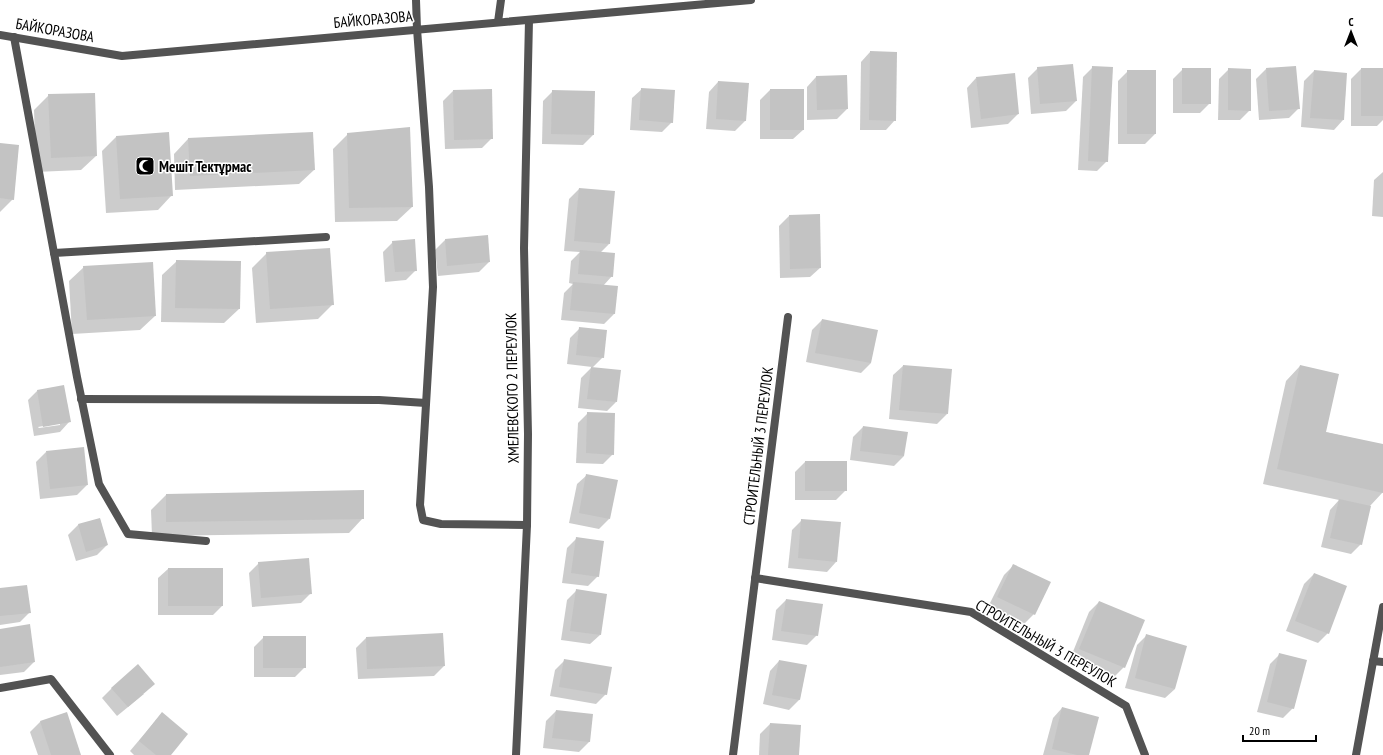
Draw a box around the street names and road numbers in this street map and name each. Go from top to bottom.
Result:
street label: БАЙКОРАЗОВА [333,6,414,32]
street label: БАЙКОРАЗОВА [14,14,97,46]
street label: ХМЕЛЕВСКОГО 2 ПЕРЕУЛОК [501,312,523,463]
street label: СТРОИТЕЛЬНЫЙ 3 ПЕРЕУЛОК [739,365,777,526]
street label: СТРОИТЕЛЬНЫЙ 3 ПЕРЕУЛОК [972,595,1120,691]

